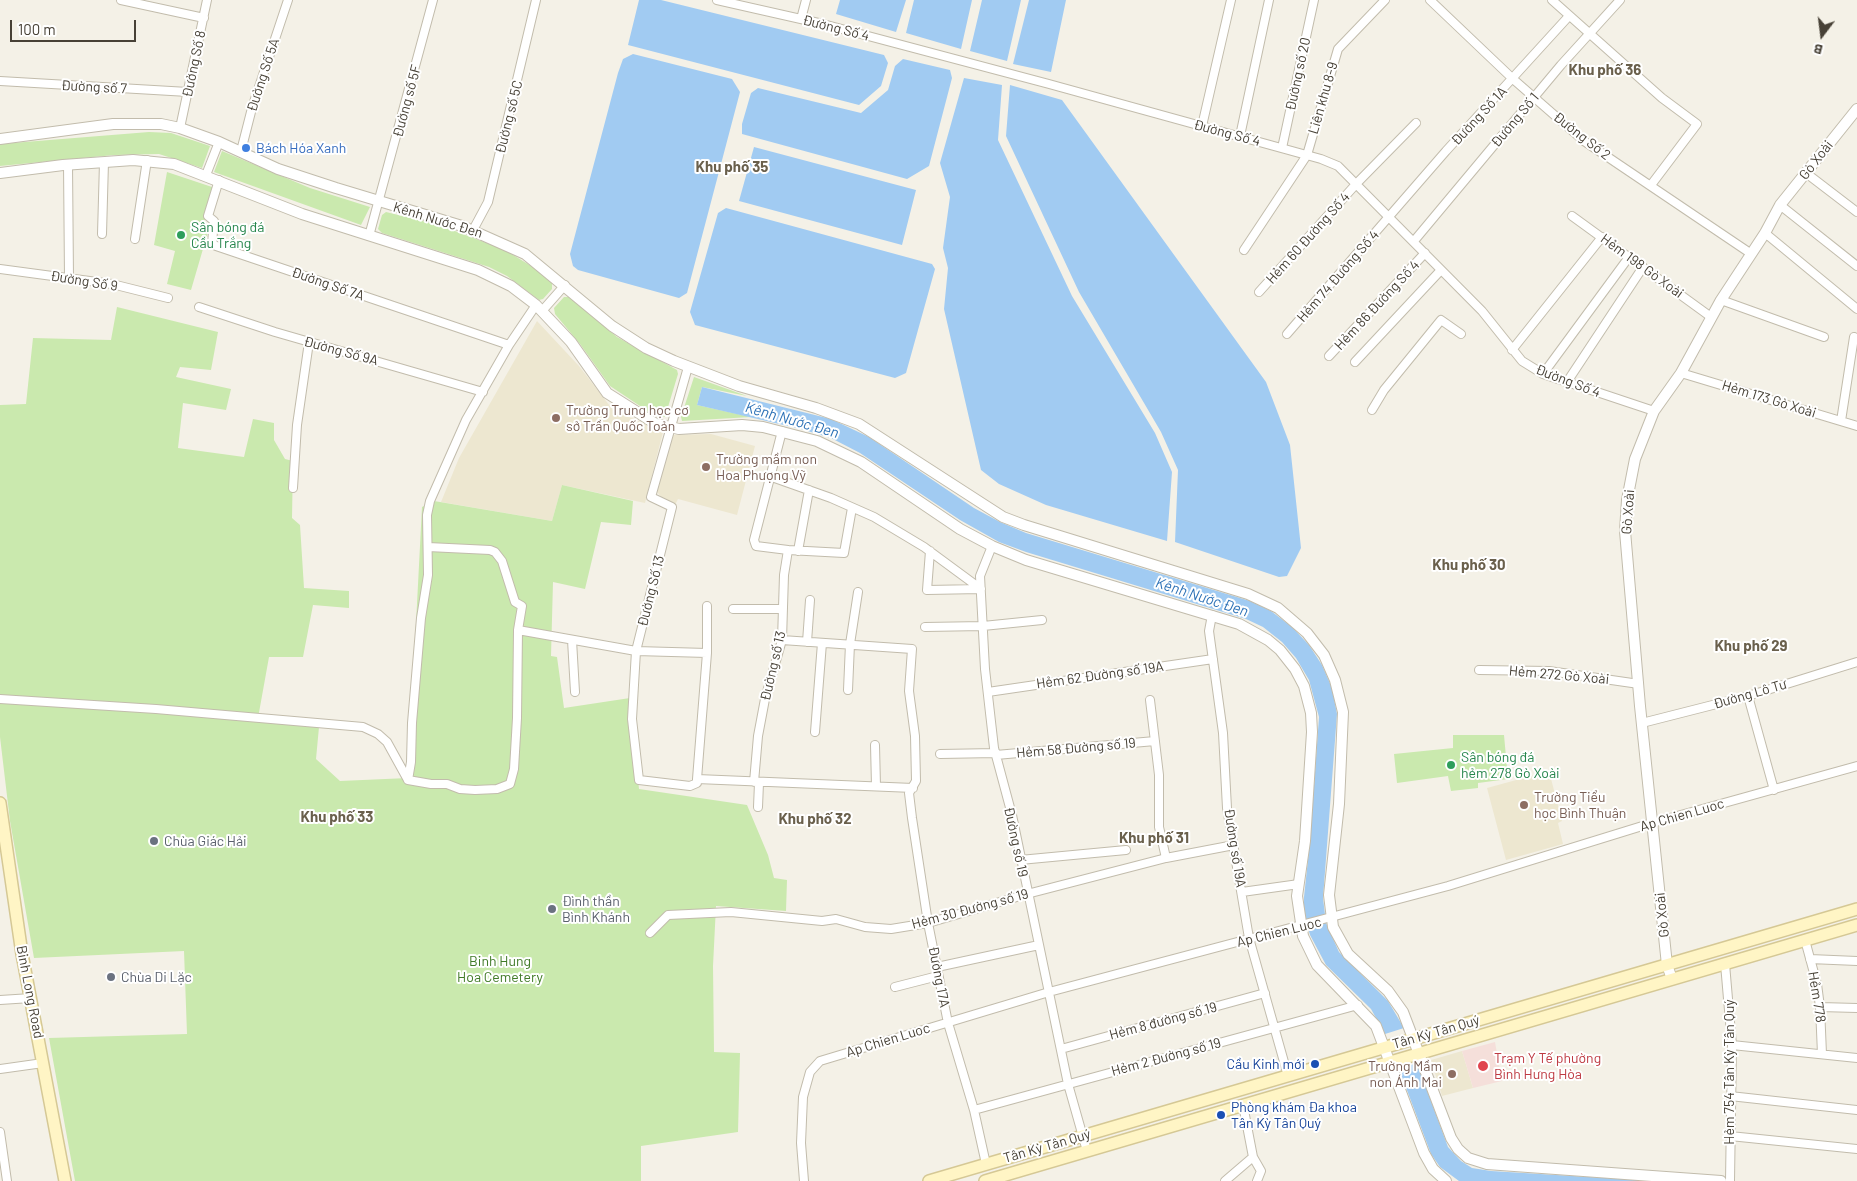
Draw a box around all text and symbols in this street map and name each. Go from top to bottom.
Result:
scale bar [12,10,139,42]
north arrow [1797,10,1847,60]
street label: Đường Số 4 [801,12,871,44]
text: 100 m [18,20,56,38]
street label: Đường Số 8 [179,29,209,99]
street label: Đường Số 5A [243,36,283,114]
street label: Đường số 20 [1282,36,1314,112]
text: B [1812,41,1824,59]
street label: Liên khu 8-9 [1305,60,1341,136]
district label: Khu phố 36 [1569,61,1641,79]
street label: Đường số 5F [389,63,425,139]
street label: Đường số 7 [61,77,127,97]
street label: Đường số 5C [492,79,526,155]
street label: Đường Số 1A [1448,83,1510,149]
street label: Đường Số 1 [1487,89,1543,151]
street label: Đường Số 2 [1550,108,1614,164]
street label: Đường Số 4 [1192,116,1262,150]
street label: Gò Xoài [1795,137,1837,183]
place label: Bách Hóa Xanh [256,140,346,156]
marker: Bách Hóa Xanh [240,142,252,154]
district label: Khu phố 35 [696,158,768,176]
street label: Hẻm 60 Đường Số 4 [1262,189,1354,287]
street label: Kênh Nước Đen [391,198,485,242]
place label: Sân bóng đá Cầu Trắng [191,219,264,252]
street label: Hẻm 74 Đường Số 4 [1293,226,1383,326]
marker: Sân bóng đá Cầu Trắng [175,229,187,241]
street label: Hẻm 198 Gò Xoài [1597,230,1687,302]
street label: Hẻm 86 Đường Số 4 [1331,257,1423,353]
street label: Đường Số 7A [289,264,367,304]
street label: Đường Số 9 [49,267,119,295]
street label: Đường Số 9A [302,333,380,369]
street label: Đường Số 4 [1533,361,1603,401]
street label: Hẻm 173 Gò Xoài [1720,377,1818,421]
water label: Kênh Nước Đen [743,398,841,442]
place label: Trường Trung học cơ sở Trần Quốc Toản [566,402,689,434]
marker: Trường Trung học cơ sở Trần Quốc Toản [550,412,562,424]
place label: Trường mầm non Hoa Phượng Vỹ [716,451,817,484]
marker: Trường mầm non Hoa Phượng Vỹ [700,461,712,473]
street label: Gò Xoài [1618,489,1638,535]
street label: Đường Số 13 [634,554,668,628]
district label: Khu phố 30 [1432,556,1506,574]
water label: Kênh Nước Đen [1153,574,1251,620]
street label: Đường số 13 [757,629,789,703]
district label: Khu phố 29 [1714,637,1788,655]
street label: Hẻm 62 Đường số 19A [1035,658,1165,692]
street label: Hẻm 272 Gò Xoài [1508,662,1610,688]
street label: Đường Lô Tư [1711,676,1789,712]
street label: Hẻm 58 Đường số 19 [1016,734,1136,762]
place label: Sân bóng đá hẻm 278 Gò Xoài [1461,749,1560,782]
marker: Sân bóng đá hẻm 278 Gò Xoài [1445,759,1457,771]
place label: Trường Tiểu học Bình Thuận [1534,789,1626,822]
street label: Ap Chien Luoc [1638,795,1726,835]
marker: Trường Tiểu học Bình Thuận [1518,799,1530,811]
street label: Đường số 19 [1000,805,1032,879]
street label: Đường số 19A [1220,807,1250,889]
district label: Khu phố 33 [301,808,373,826]
district label: Khu phố 32 [778,810,852,828]
district label: Khu phố 31 [1119,829,1189,847]
place label: Chùa Giác Hải [164,833,247,849]
marker: Chùa Giác Hải [148,835,160,847]
street label: Hẻm 30 Đường số 19 [910,885,1030,933]
street label: Gò Xoài [1651,892,1673,938]
place label: Đình thần Bình Khánh [562,893,630,926]
marker: Đình thần Bình Khánh [546,903,558,915]
street label: Ap Chien Luoc [1235,913,1323,951]
street label: Binh Long Road [13,944,47,1040]
street label: Đường 17A [925,945,953,1009]
park label: Binh Hung Hoa Cemetery [457,953,543,986]
place label: Chùa Di Lặc [121,969,192,985]
street label: Hẻm 778 [1805,970,1829,1024]
marker: Chùa Di Lặc [105,971,117,983]
street label: Hẻm 8 đường số 19 [1107,999,1219,1043]
street label: Hẻm 754 Tân Kỳ Tân Quý [1721,999,1737,1145]
street label: Tân Kỳ Tân Quý [1390,1012,1482,1052]
street label: Ap Chien Luoc [844,1019,932,1061]
street label: Hẻm 2 Đường số 19 [1109,1034,1223,1080]
place label: Trạm Y Tế phường Bình Hưng Hòa [1494,1050,1601,1082]
place label: Cầu Kinh mới [1227,1056,1305,1072]
marker: Cầu Kinh mới [1309,1058,1321,1070]
place label: Trường Mầm non Ánh Mai [1368,1058,1442,1090]
marker: Trạm Y Tế phường Bình Hưng Hòa [1476,1059,1490,1073]
marker: Trường Mầm non Ánh Mai [1446,1068,1458,1080]
place label: Phòng khám Đa khoa Tân Kỳ Tân Quý [1231,1099,1357,1132]
marker: Phòng khám Đa khoa Tân Kỳ Tân Quý [1215,1109,1227,1121]
street label: Tân Kỳ Tân Quý [1001,1126,1093,1166]

